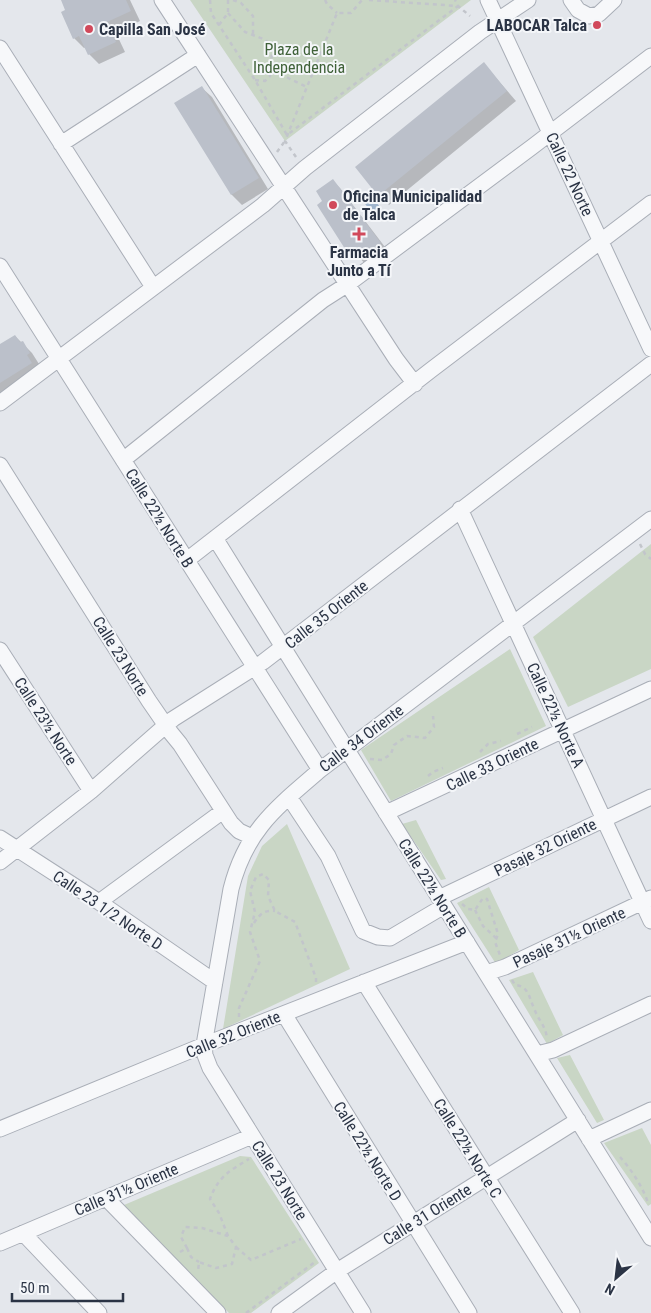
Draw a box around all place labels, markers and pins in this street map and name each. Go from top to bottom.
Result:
place label: LABOCAR Talca [486,16,587,35]
marker: LABOCAR Talca [591,19,603,31]
place label: Capilla San José [99,20,206,39]
marker: Capilla San José [83,23,95,35]
place label: Oficina Municipalidad de Talca [343,187,482,224]
marker: Oficina Municipalidad de Talca [327,199,339,211]
marker: Farmacia Junto a Tí [353,228,365,240]
place label: Farmacia Junto a Tí [327,243,393,280]

